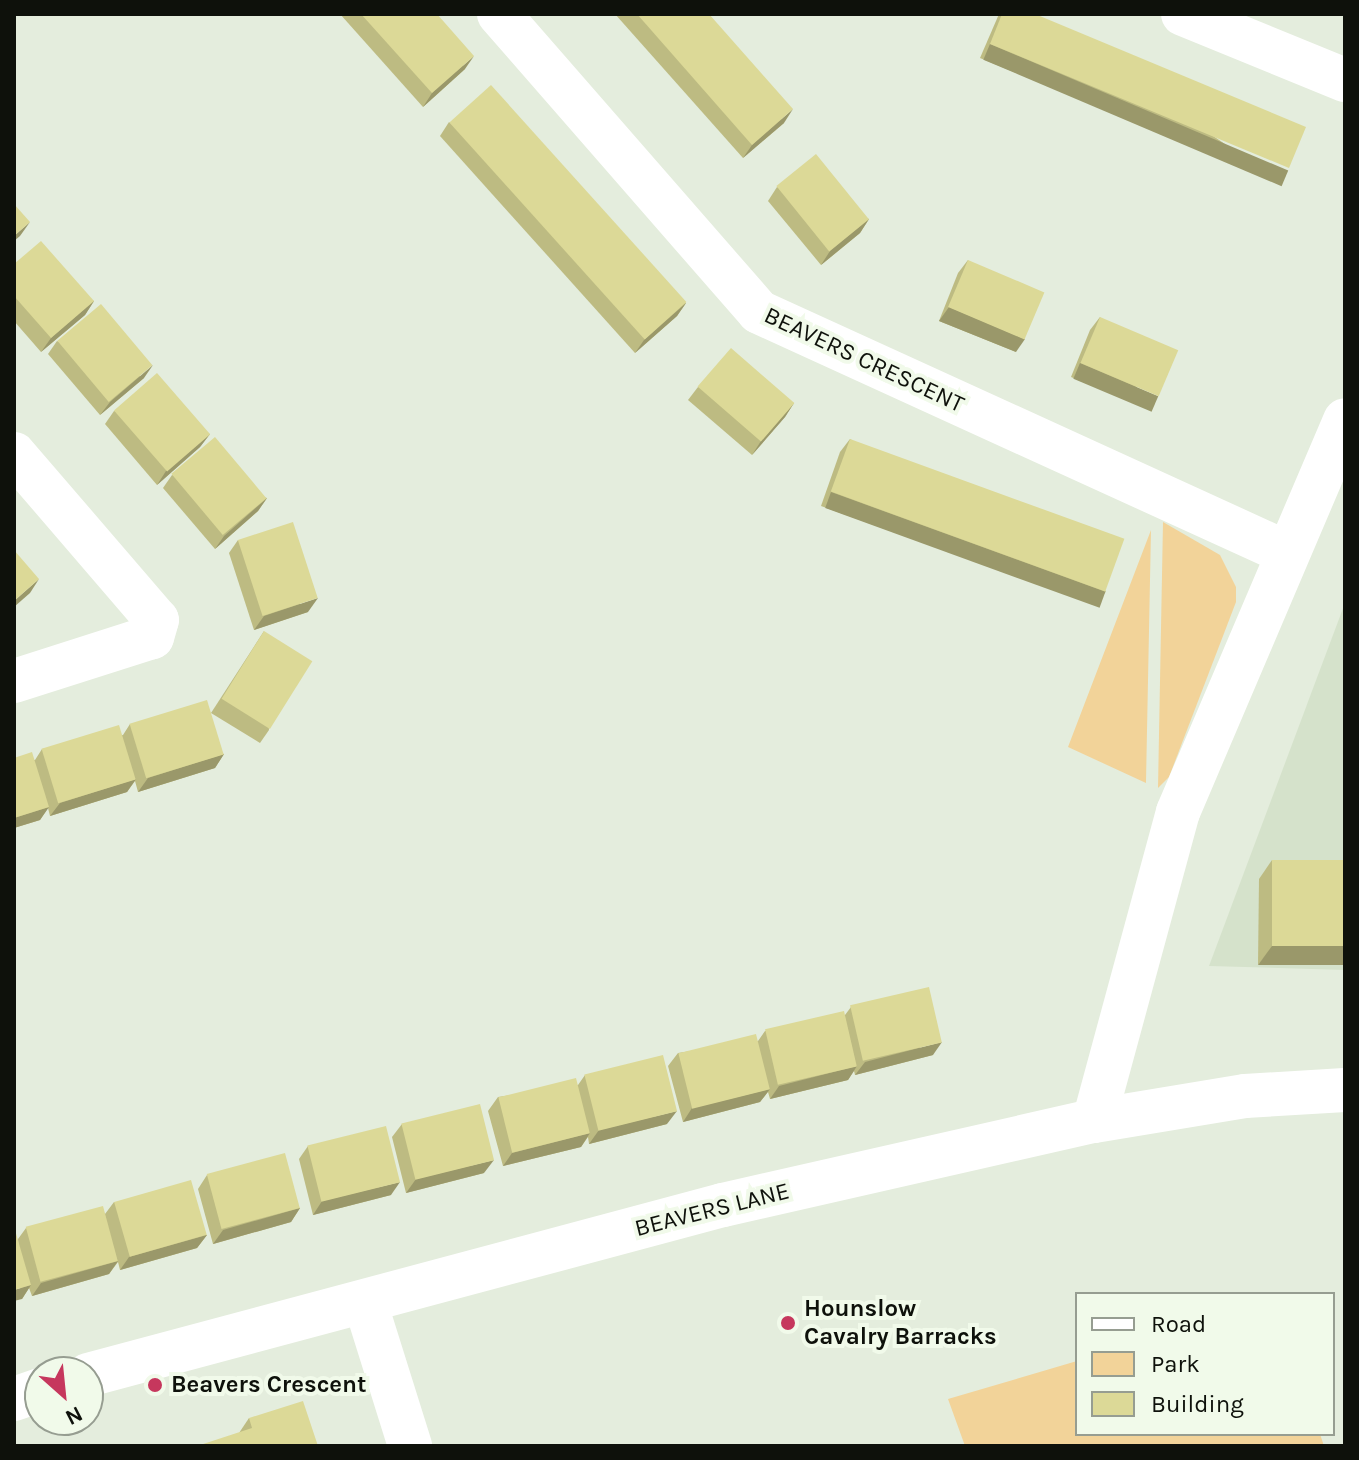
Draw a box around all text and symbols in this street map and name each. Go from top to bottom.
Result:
street label: BEAVERS CRESCENT [759,301,969,419]
street label: BEAVERS LANE [632,1177,792,1243]
legend [1075,1292,1335,1436]
place label: Hounslow Cavalry Barracks [804,1295,997,1351]
text: Road [1151,1310,1206,1338]
marker: Hounslow Cavalry Barracks [779,1314,797,1332]
text: Park [1151,1350,1200,1378]
north arrow [24,1356,104,1436]
place label: Beavers Crescent [171,1371,366,1399]
marker: Beavers Crescent [146,1376,164,1394]
text: Building [1151,1390,1244,1418]
text: N [61,1400,87,1431]

